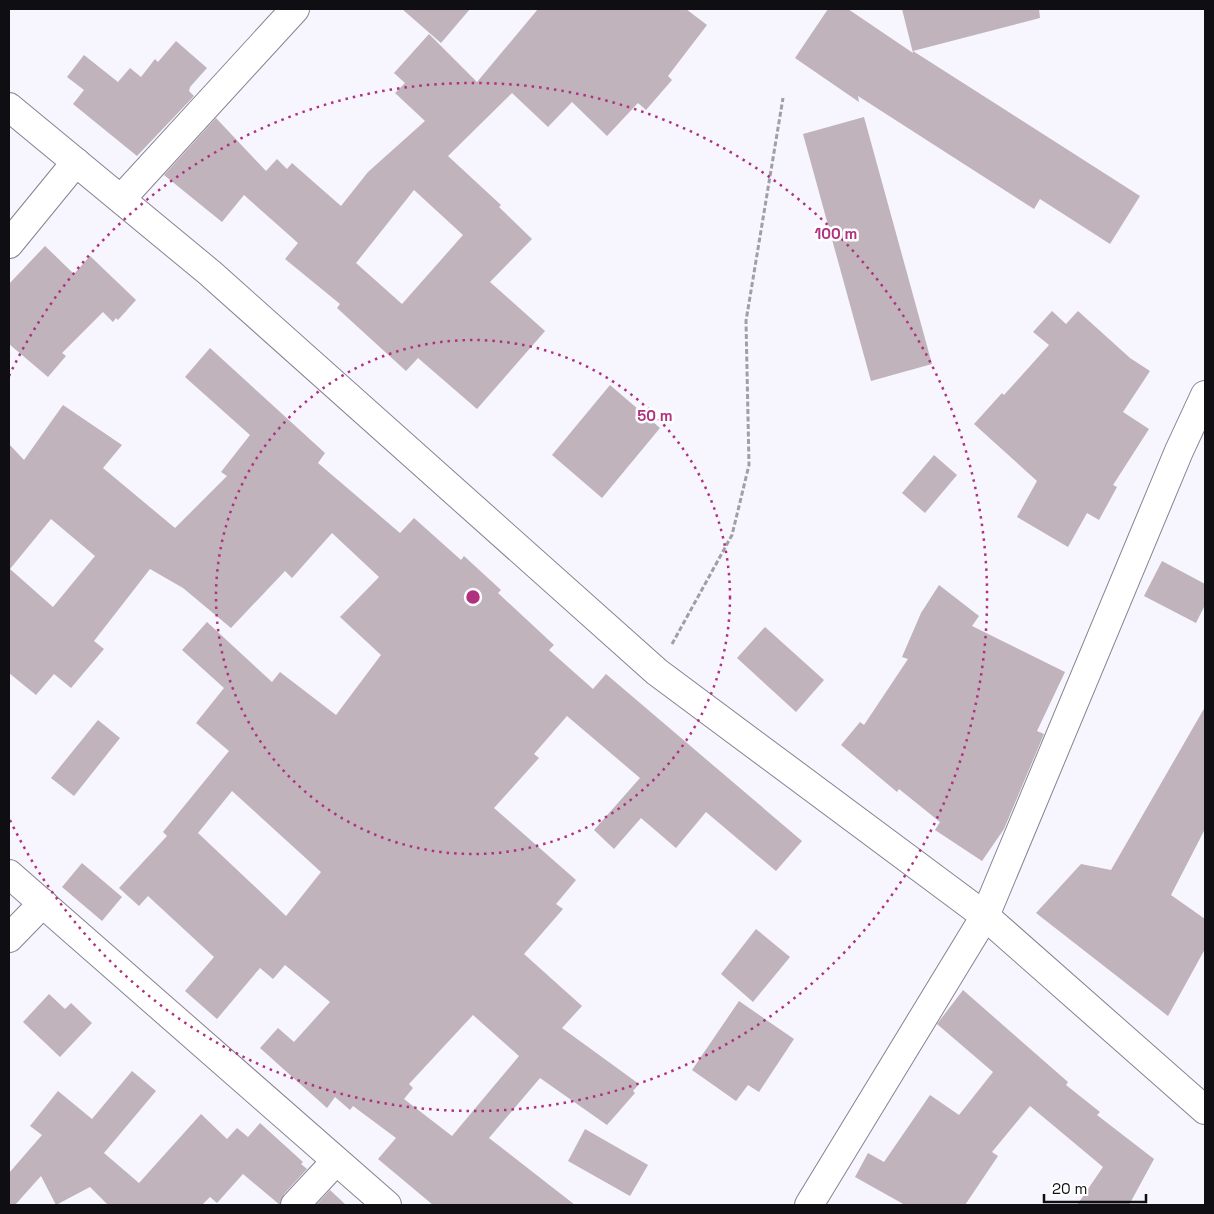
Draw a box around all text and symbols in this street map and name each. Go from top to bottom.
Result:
text: 100 m [815,224,857,243]
text: 50 m [637,406,673,425]
centre of rings [464,588,482,606]
scale bar [1044,1172,1146,1204]
text: 20 m [1052,1179,1087,1198]

